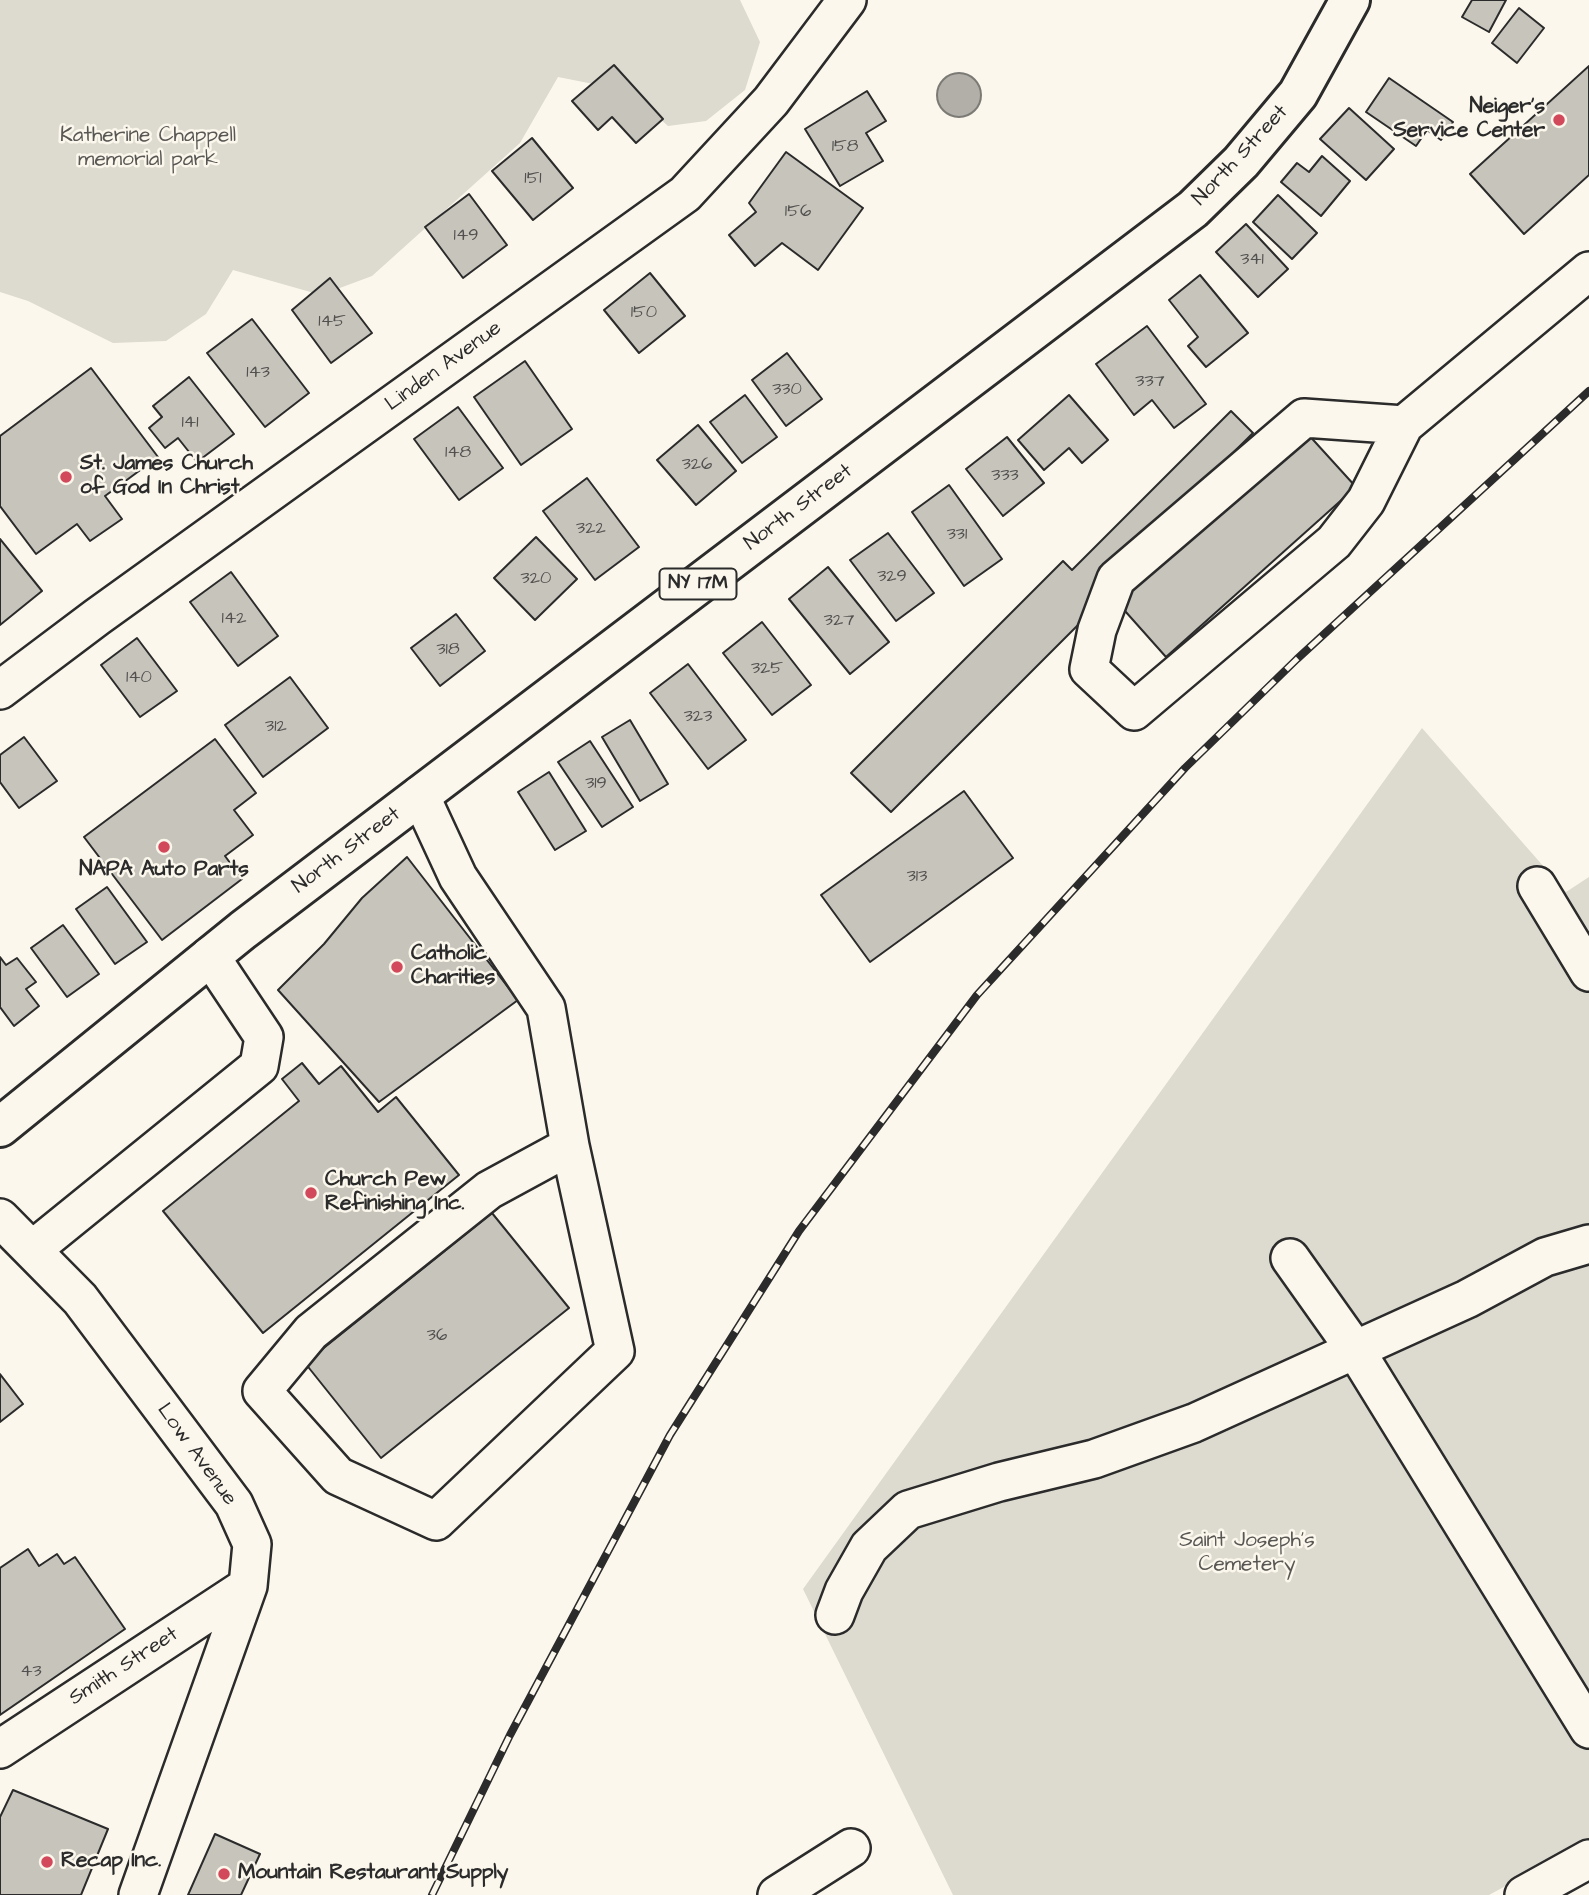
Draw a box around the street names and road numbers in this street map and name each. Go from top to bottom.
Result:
street label: North Street [1188,100,1294,212]
street label: Linden Avenue [381,316,507,418]
street label: North Street [740,459,858,557]
road number: NY 17M [660,568,736,600]
street label: North Street [288,802,406,900]
street label: Low Avenue [151,1399,241,1511]
street label: Smith Street [65,1622,183,1712]

